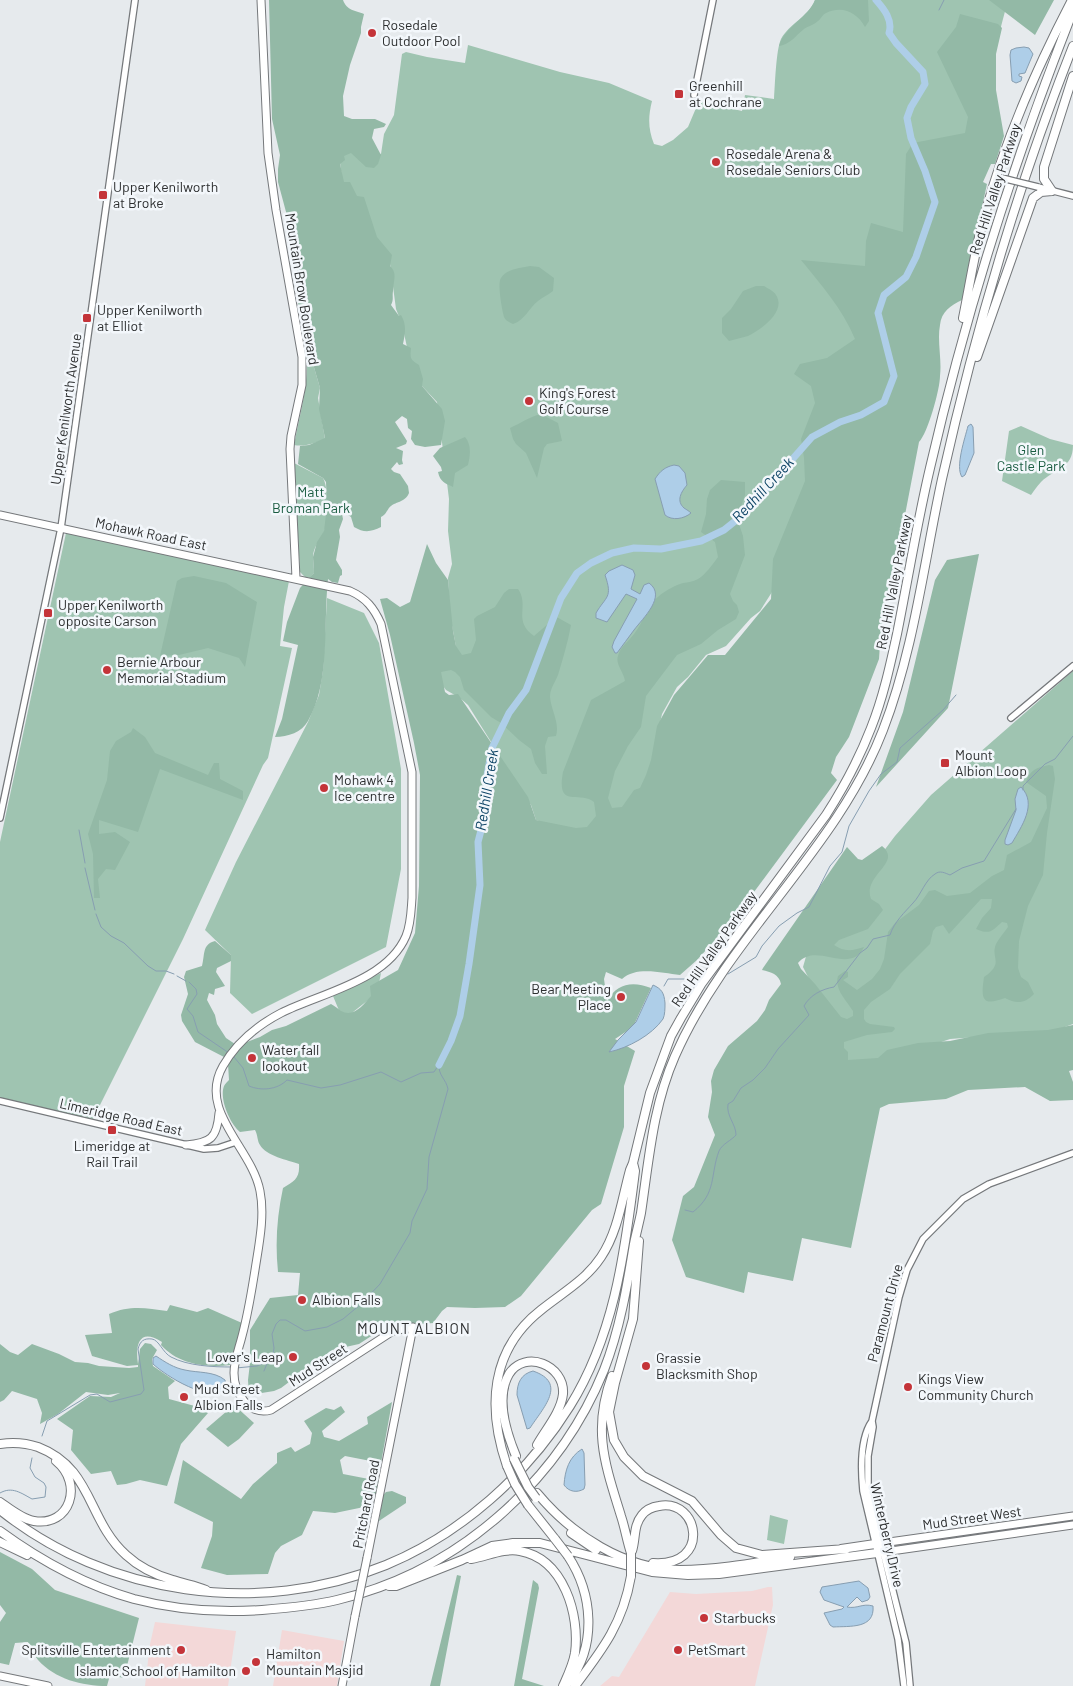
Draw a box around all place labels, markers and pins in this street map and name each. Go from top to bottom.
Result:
place label: Rosedale Outdoor Pool [382,16,460,49]
marker: Rosedale Outdoor Pool [366,27,378,39]
place label: Greenhill at Cochrane [689,77,762,110]
marker: Greenhill at Cochrane [673,88,685,100]
place label: Rosedale Arena & Rosedale Seniors Club [726,145,860,178]
marker: Rosedale Arena & Rosedale Seniors Club [710,156,722,168]
place label: Upper Kenilworth at Broke [113,178,218,211]
marker: Upper Kenilworth at Broke [97,189,109,201]
place label: Upper Kenilworth at Elliot [97,301,202,334]
marker: Upper Kenilworth at Elliot [81,312,93,324]
place label: King's Forest Golf Course [539,384,616,417]
marker: King's Forest Golf Course [523,395,535,407]
place label: Upper Kenilworth opposite Carson [58,596,163,629]
marker: Upper Kenilworth opposite Carson [42,607,54,619]
place label: Bernie Arbour Memorial Stadium [117,653,226,686]
marker: Bernie Arbour Memorial Stadium [101,664,113,676]
place label: Mount Albion Loop [955,746,1027,779]
marker: Mount Albion Loop [939,757,951,769]
place label: Mohawk 4 Ice centre [334,771,395,804]
marker: Mohawk 4 Ice centre [318,782,330,794]
place label: Bear Meeting Place [531,980,611,1013]
marker: Bear Meeting Place [615,991,627,1003]
place label: Water fall lookout [262,1041,319,1074]
marker: Water fall lookout [246,1052,258,1064]
marker: Limeridge at Rail Trail [106,1124,118,1136]
place label: Limeridge at Rail Trail [74,1137,150,1170]
place label: Albion Falls [312,1291,381,1308]
marker: Albion Falls [296,1294,308,1306]
place label: Lover's Leap [207,1348,283,1365]
place label: Grassie Blacksmith Shop [656,1349,758,1382]
marker: Lover's Leap [287,1351,299,1363]
marker: Grassie Blacksmith Shop [640,1360,652,1372]
place label: Kings View Community Church [918,1370,1034,1403]
place label: Mud Street Albion Falls [194,1380,263,1413]
marker: Kings View Community Church [902,1381,914,1393]
marker: Mud Street Albion Falls [178,1391,190,1403]
place label: Starbucks [714,1609,776,1626]
marker: Starbucks [698,1612,710,1624]
place label: Splitsville Entertainment [21,1641,171,1658]
place label: PetSmart [688,1641,746,1658]
marker: Splitsville Entertainment [175,1644,187,1656]
marker: PetSmart [672,1644,684,1656]
place label: Hamilton Mountain Masjid [266,1645,363,1678]
marker: Hamilton Mountain Masjid [250,1656,262,1668]
place label: Islamic School of Hamilton [76,1662,236,1679]
marker: Islamic School of Hamilton [240,1665,252,1677]

